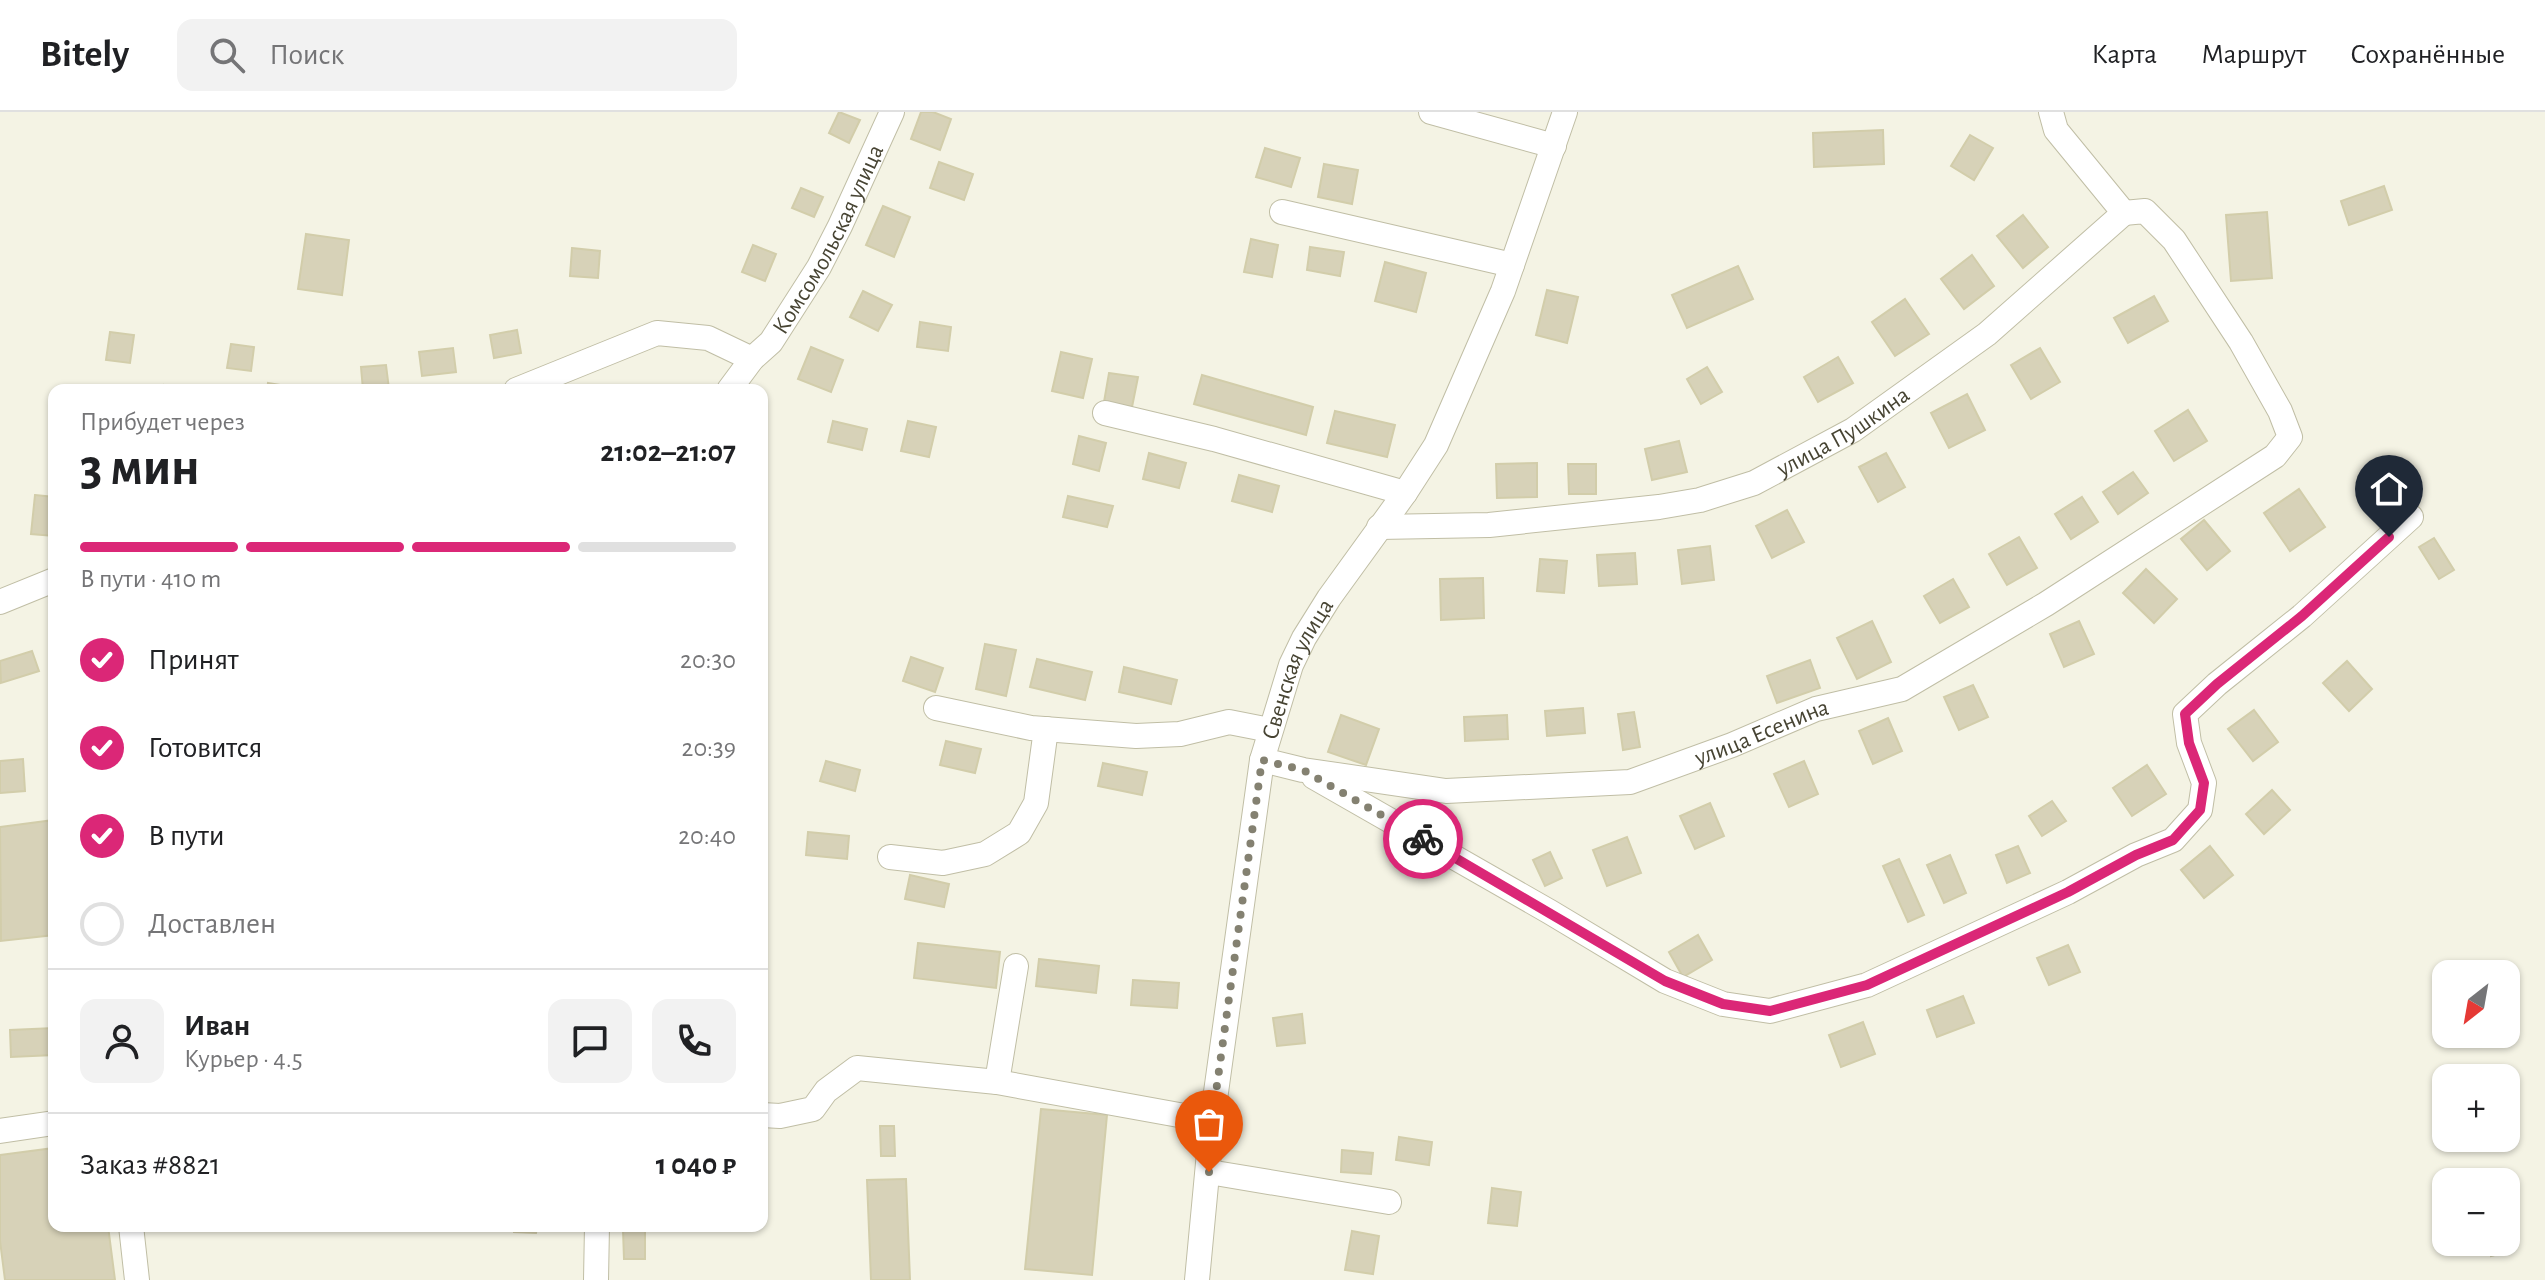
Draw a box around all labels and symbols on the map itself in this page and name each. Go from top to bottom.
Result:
street label: Комсомольская улица [768,141,888,339]
street label: улица Пушкина [1772,383,1914,482]
pin [2355,455,2423,537]
street label: Свенская улица [1258,595,1338,742]
street label: улица Есенина [1691,695,1831,771]
courier [1383,799,1463,879]
north arrow [2432,960,2520,1048]
pin [1175,1090,1243,1172]

